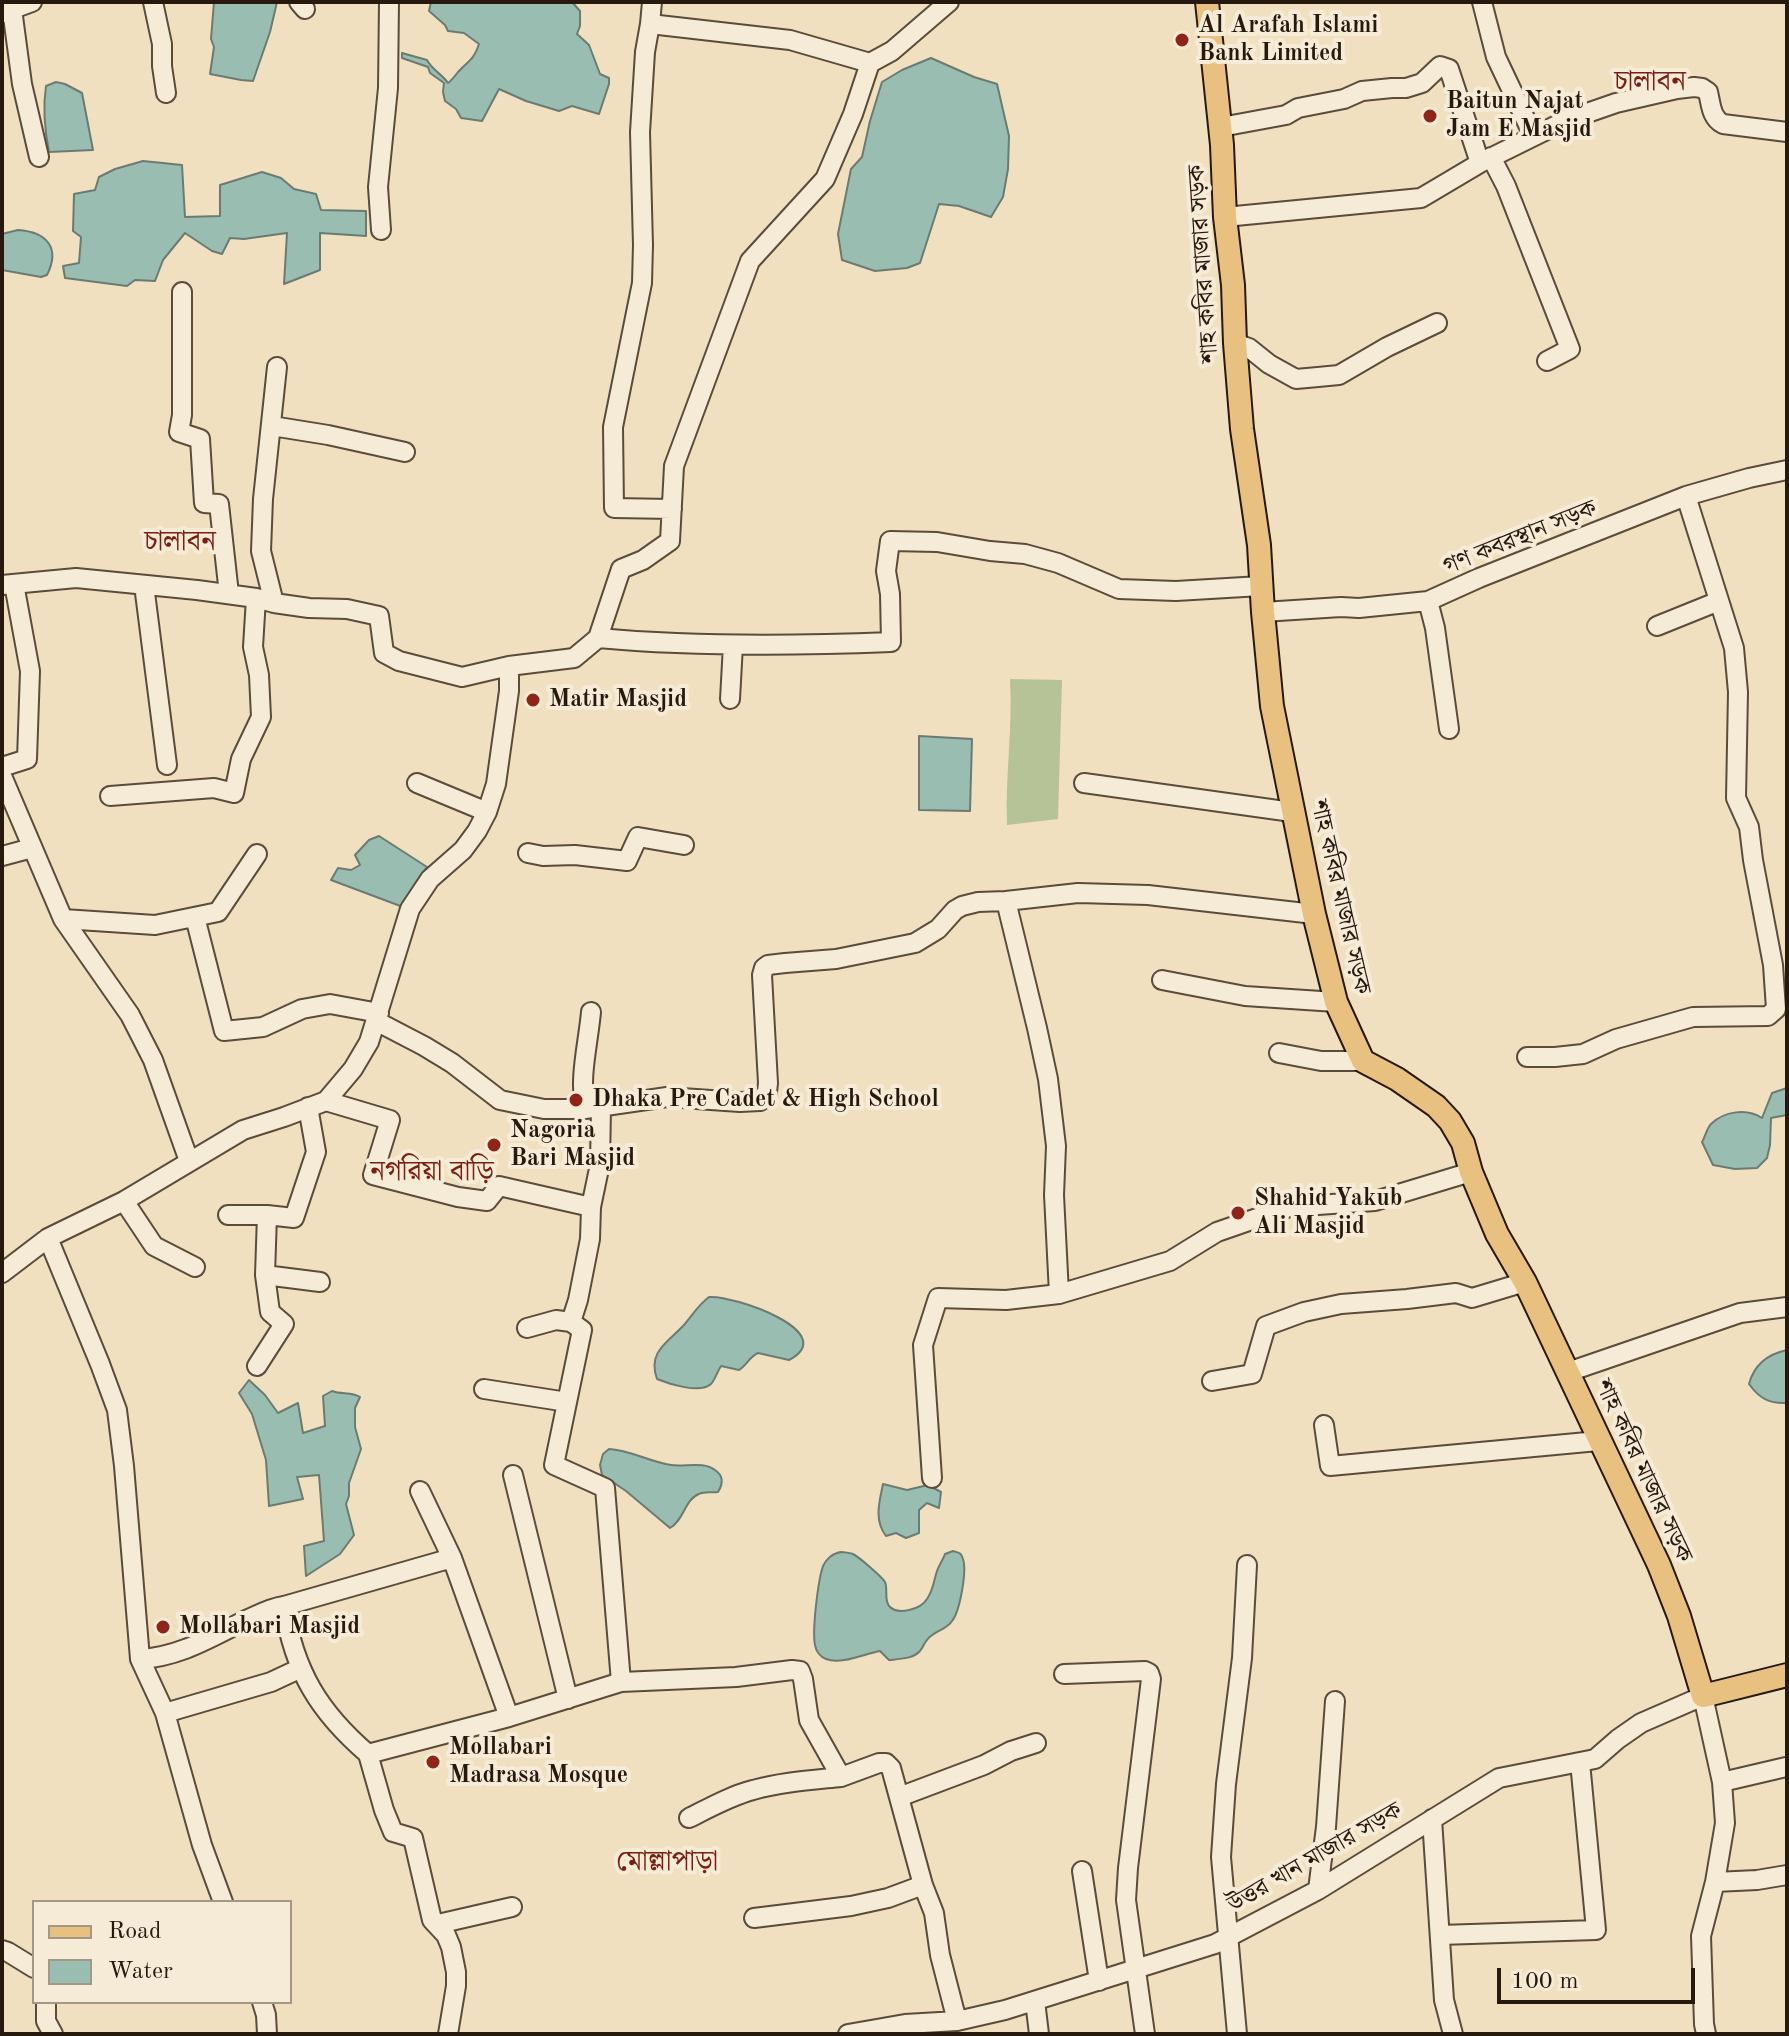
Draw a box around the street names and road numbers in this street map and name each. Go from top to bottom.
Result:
street label: শাহ কবির মাজার সড়ক [1183,164,1225,364]
street label: গণ কবরস্থান সড়ক [1439,494,1601,582]
street label: শাহ কবির মাজার সড়ক [1304,797,1376,997]
street label: শাহ কবির মাজার সড়ক [1588,1375,1698,1567]
street label: উত্তর খান মাজার সড়ক [1223,1796,1407,1920]

